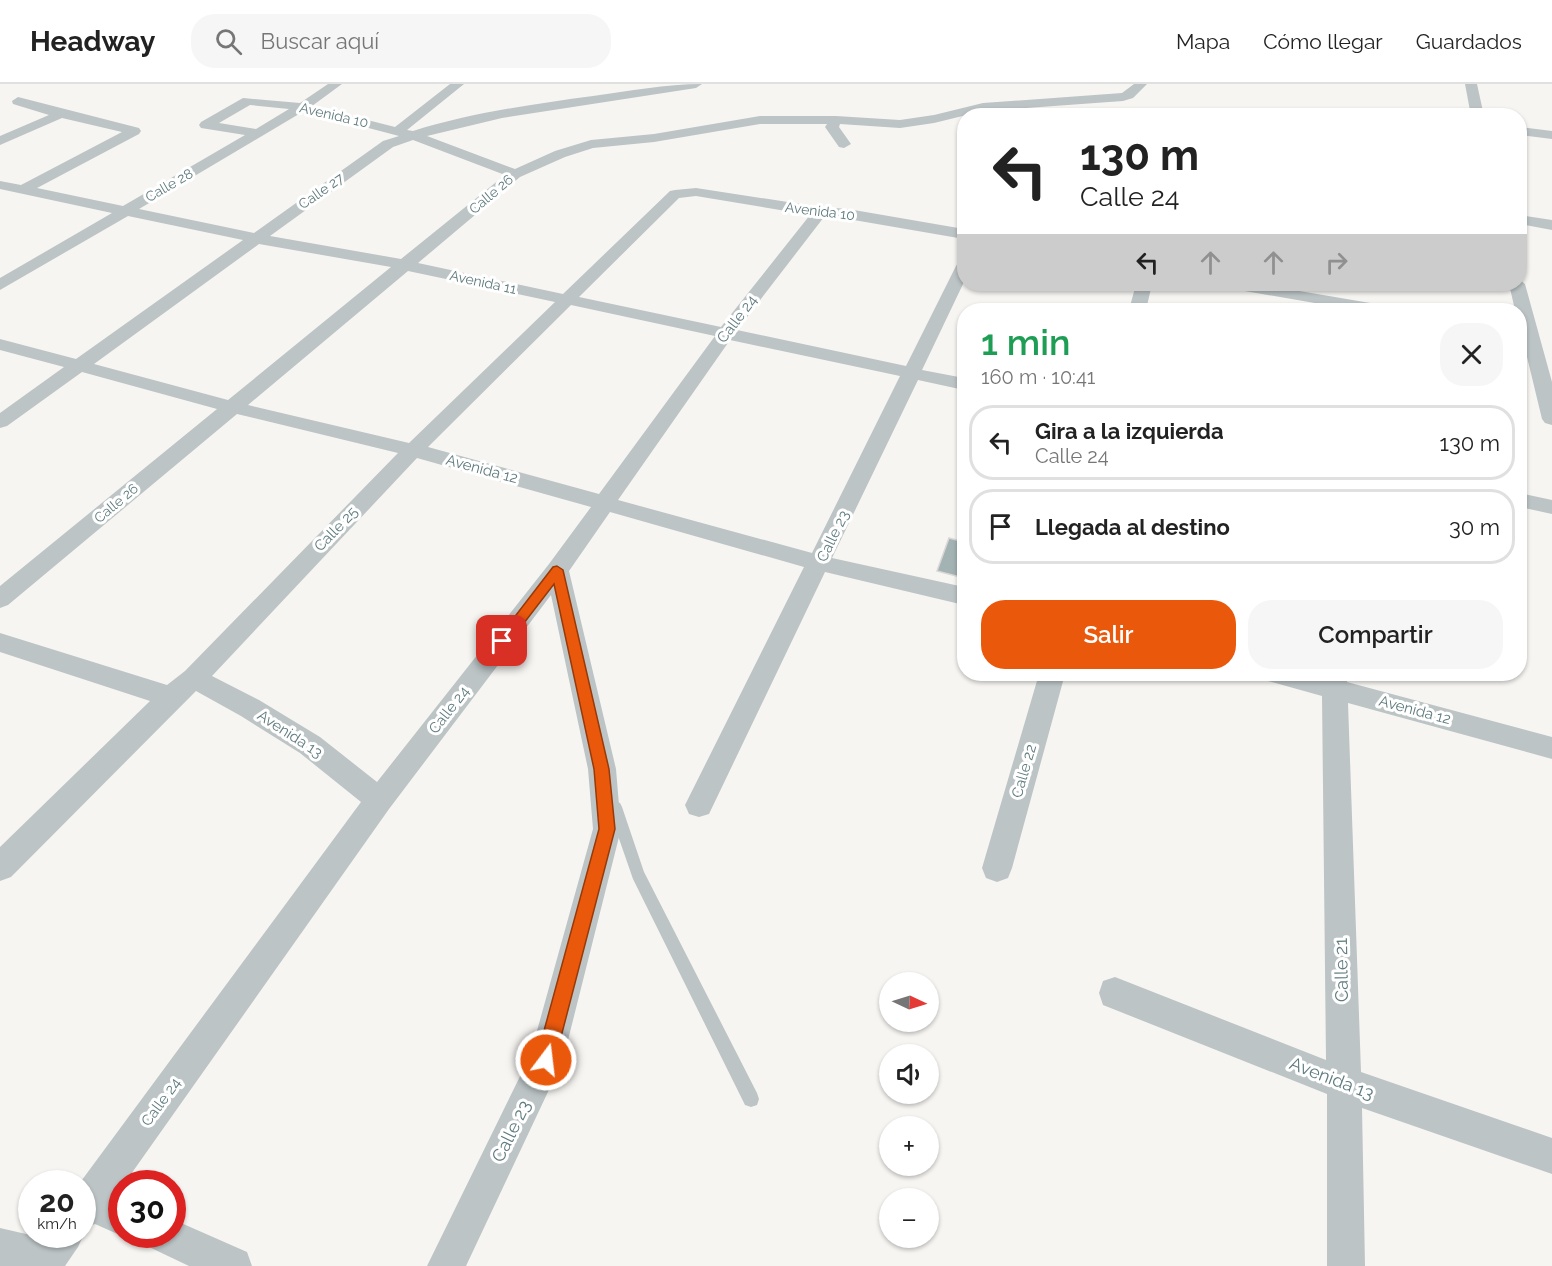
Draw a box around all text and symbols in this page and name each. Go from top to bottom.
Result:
search box [191,14,611,68]
text: Headway [30,25,155,58]
icon: search [212,25,245,58]
text: Buscar aquí [260,28,379,54]
text: Mapa [1176,29,1230,54]
text: Cómo llegar [1263,29,1383,54]
text: Guardados [1416,29,1522,54]
street label: Avenida 10 [298,99,370,131]
text: 130 m [1080,131,1199,180]
icon: left [981,132,1059,210]
street label: Calle 28 [142,165,196,205]
street label: Calle 27 [295,169,347,212]
street label: Calle 26 [466,171,516,217]
text: Calle 24 [1080,181,1179,212]
street label: Avenida 10 [784,199,856,223]
icon: left [1131,246,1164,279]
icon: ahead [1194,246,1227,279]
icon: ahead [1257,246,1290,279]
icon: right [1320,246,1353,279]
street label: Avenida 11 [448,267,518,297]
street label: Calle 24 [713,292,761,346]
text: 1 min [981,321,1070,363]
button: close [1440,323,1503,386]
text: 160 m · 10:41 [981,365,1095,389]
text: Gira a la izquierda [1035,418,1224,444]
icon: left [984,426,1017,459]
text: 130 m [1440,430,1500,456]
text: Calle 24 [1035,444,1109,468]
street label: Avenida 12 [444,451,520,487]
street label: Calle 26 [91,480,141,526]
street label: Calle 25 [310,503,362,555]
street label: Calle 23 [813,507,853,565]
icon: arrive [984,510,1017,543]
text: Llegada al destino [1035,514,1230,540]
text: 30 m [1449,514,1500,540]
button: Salir [981,600,1236,669]
button: Compartir [1248,600,1503,669]
pin [476,615,527,666]
icon: arrive [485,624,518,657]
street label: Calle 24 [425,683,473,737]
street label: Avenida 12 [1377,692,1453,728]
street label: Avenida 13 [254,706,326,762]
street label: Calle 22 [1008,742,1040,800]
street label: Calle 21 [1330,937,1352,1002]
north arrow [879,972,939,1032]
map controls [879,972,939,1248]
position arrow [514,1028,578,1092]
button: sound [879,1044,939,1104]
street label: Avenida 13 [1287,1052,1377,1104]
street label: Calle 24 [137,1074,185,1130]
street label: Calle 23 [487,1097,535,1165]
button: + [879,1116,939,1176]
speed limit sign: 30 [108,1170,186,1248]
text: 20 [39,1184,75,1219]
button: − [879,1188,939,1248]
text: km/h [37,1215,77,1233]

